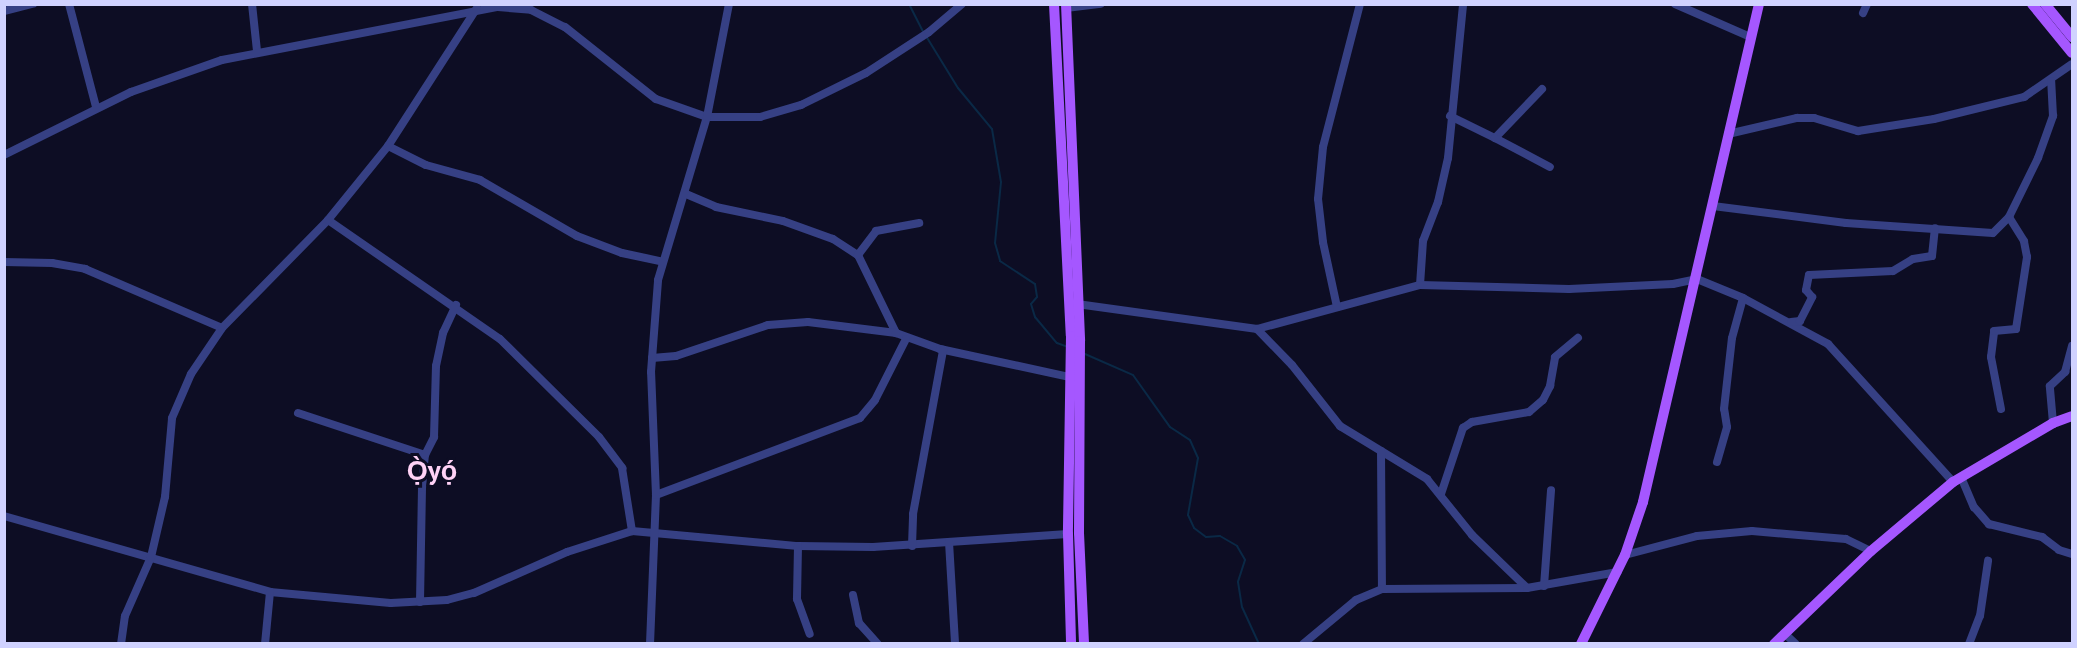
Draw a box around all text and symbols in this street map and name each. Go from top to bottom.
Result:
district label: Ọ̀yọ́ [407,455,457,487]

